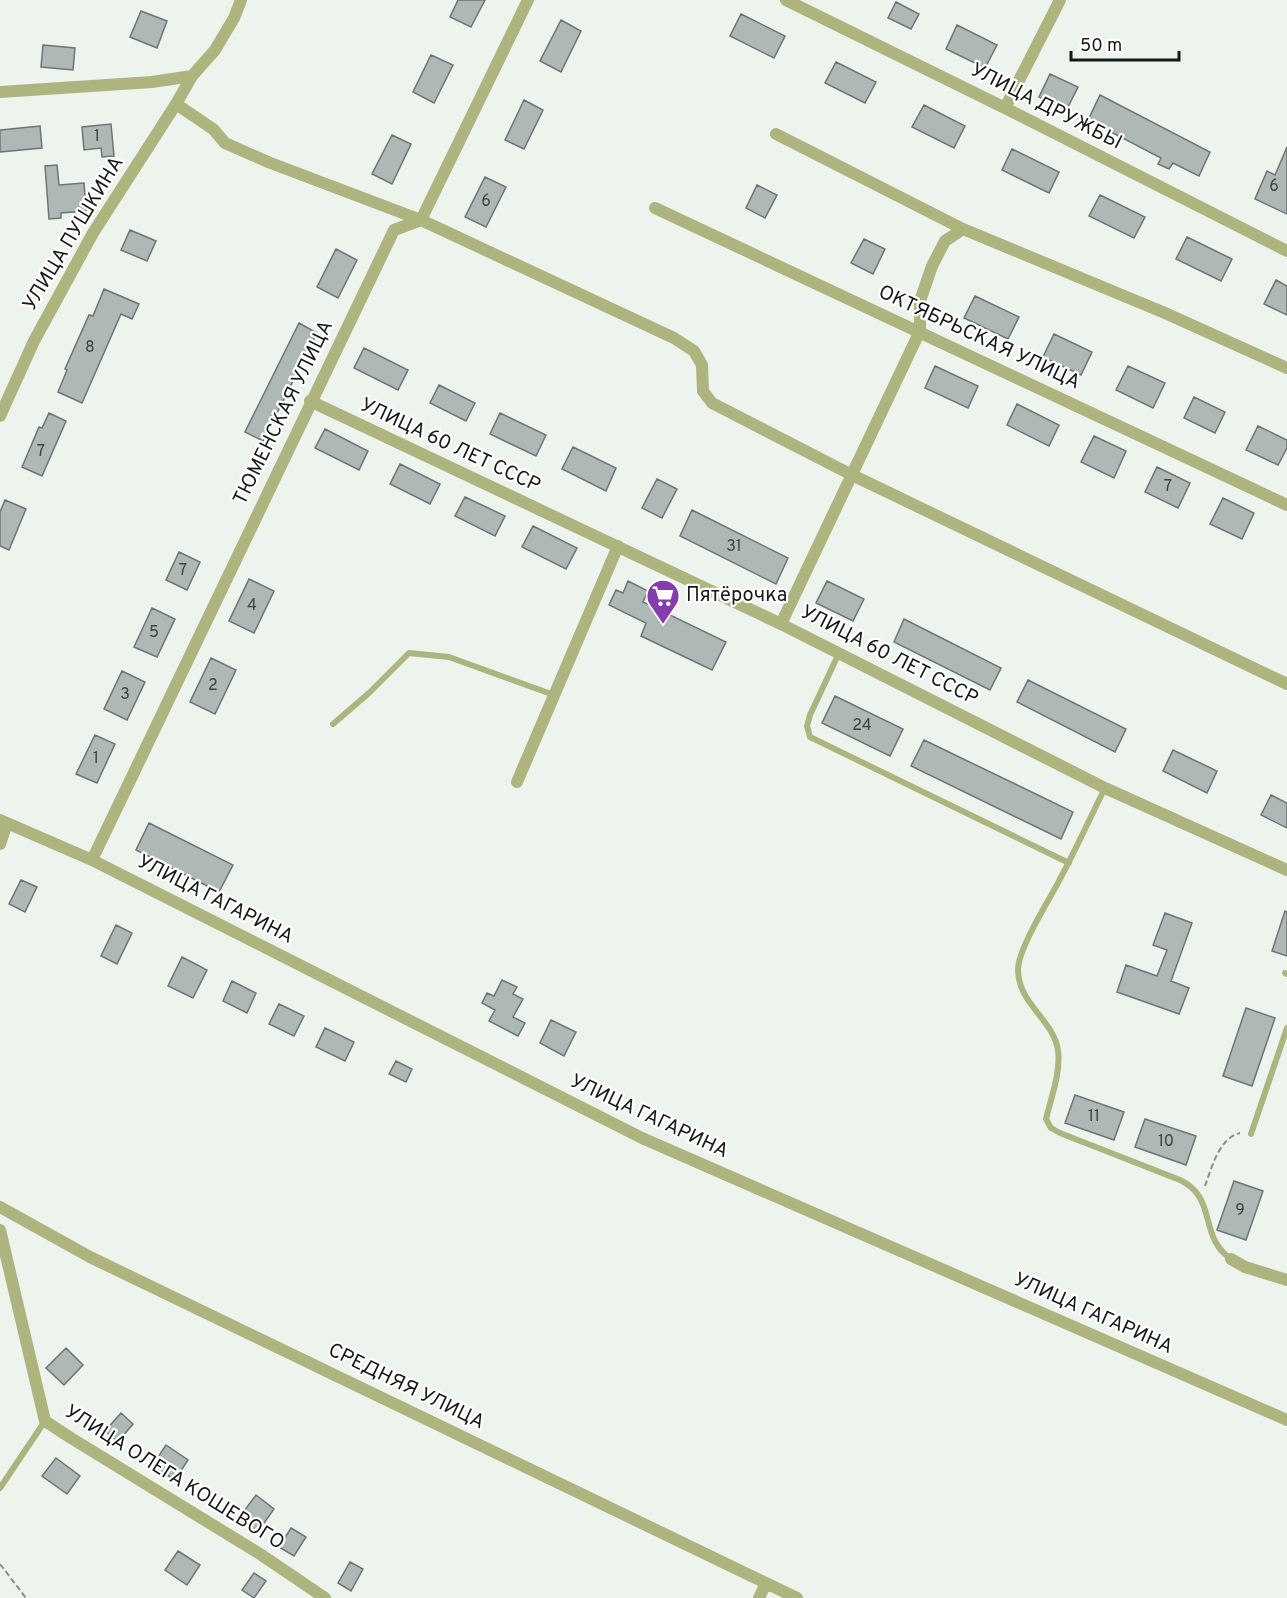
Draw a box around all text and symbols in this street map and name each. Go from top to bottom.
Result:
scale bar [1071,24,1179,62]
text: 50 m [1080,35,1122,58]
street label: УЛИЦА ДРУЖБЫ [966,58,1126,156]
house number: 1 [94,127,100,147]
street label: УЛИЦА ПУШКИНА [18,152,130,316]
house number: 6 [1269,177,1279,197]
house number: 6 [481,192,491,212]
street label: ОКТЯБРЬСКАЯ УЛИЦА [874,280,1084,396]
street label: ТЮМЕНСКАЯ УЛИЦА [228,316,340,510]
house number: 8 [85,338,95,358]
street label: УЛИЦА 60 ЛЕТ СССР [356,393,544,499]
house number: 7 [37,442,45,462]
house number: 7 [1164,477,1172,497]
house number: 31 [726,537,742,557]
house number: 7 [179,561,187,581]
supermarket icon: Пятёрочка [645,578,681,625]
place label: Пятёрочка [686,583,787,609]
house number: 4 [247,596,257,616]
street label: УЛИЦА 60 ЛЕТ СССР [796,600,982,712]
house number: 5 [149,623,159,643]
house number: 2 [208,676,218,696]
house number: 3 [120,685,130,705]
house number: 24 [852,716,872,736]
house number: 1 [93,749,99,769]
street label: УЛИЦА ГАГАРИНА [133,849,297,951]
street label: УЛИЦА ГАГАРИНА [566,1069,732,1165]
house number: 11 [1088,1107,1100,1127]
house number: 10 [1158,1132,1174,1152]
house number: 9 [1235,1201,1245,1221]
street label: УЛИЦА ГАГАРИНА [1009,1267,1177,1361]
street label: СРЕДНЯЯ УЛИЦА [323,1338,489,1436]
street label: УЛИЦА ОЛЕГА КОШЕВОГО [59,1400,289,1556]

